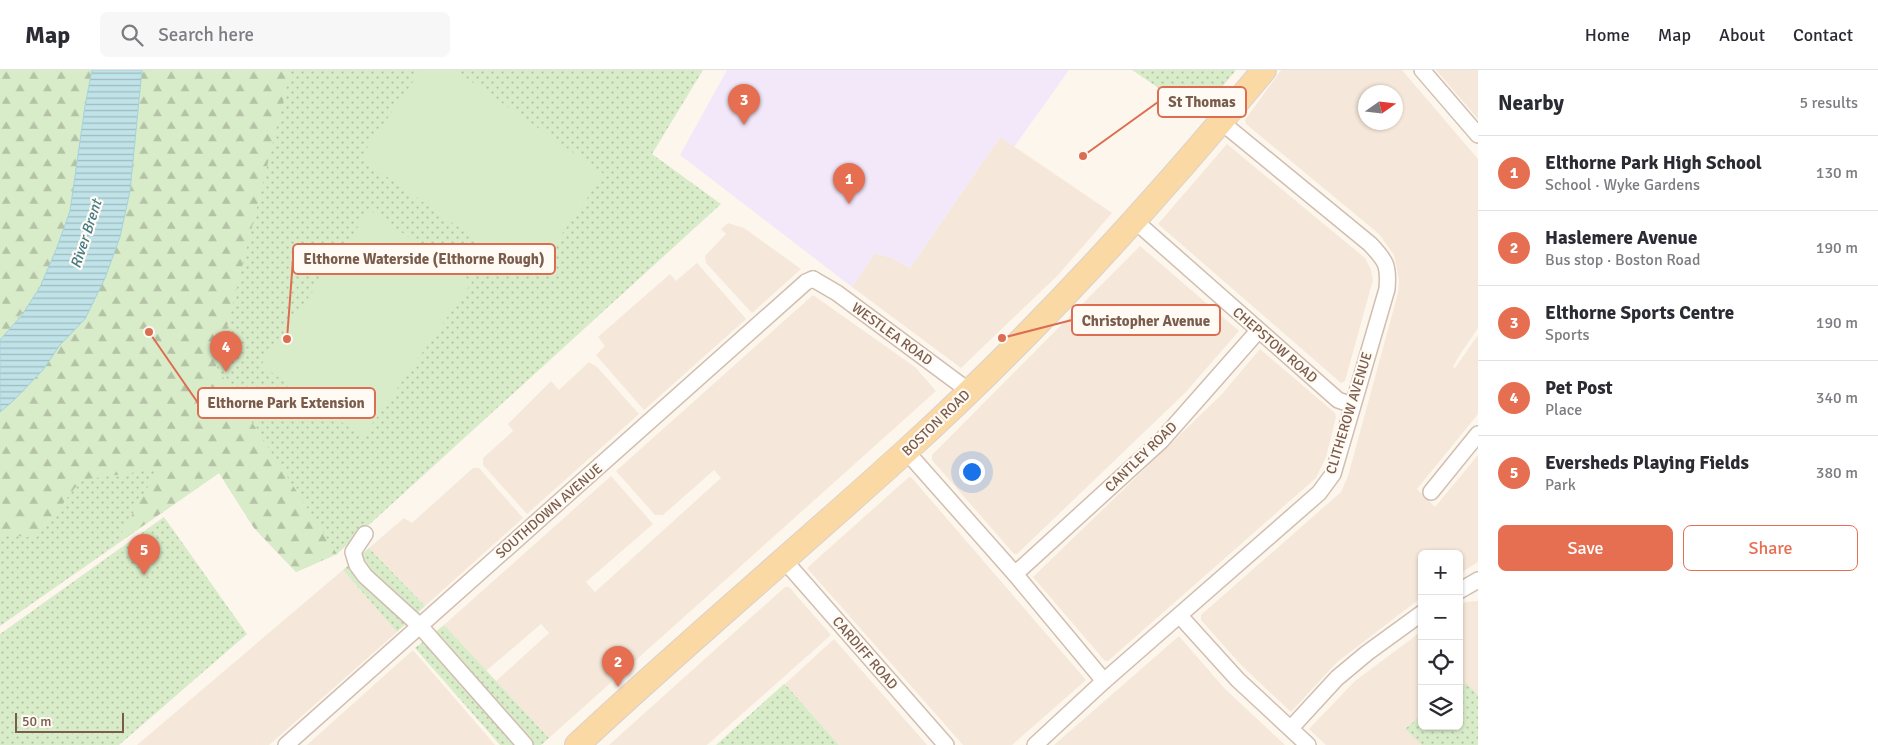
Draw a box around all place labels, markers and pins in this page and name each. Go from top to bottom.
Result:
pin: 3 [728,84,760,125]
callout: St Thomas [1158,87,1246,117]
pin: 1 [833,163,865,204]
callout: Elthorne Waterside (Elthorne Rough) [293,244,555,274]
callout: Christopher Avenue [1072,305,1220,335]
pin: 4 [210,331,242,372]
callout: Elthorne Park Extension [198,388,375,418]
pin: 5 [128,534,160,575]
pin: 2 [602,646,634,687]

